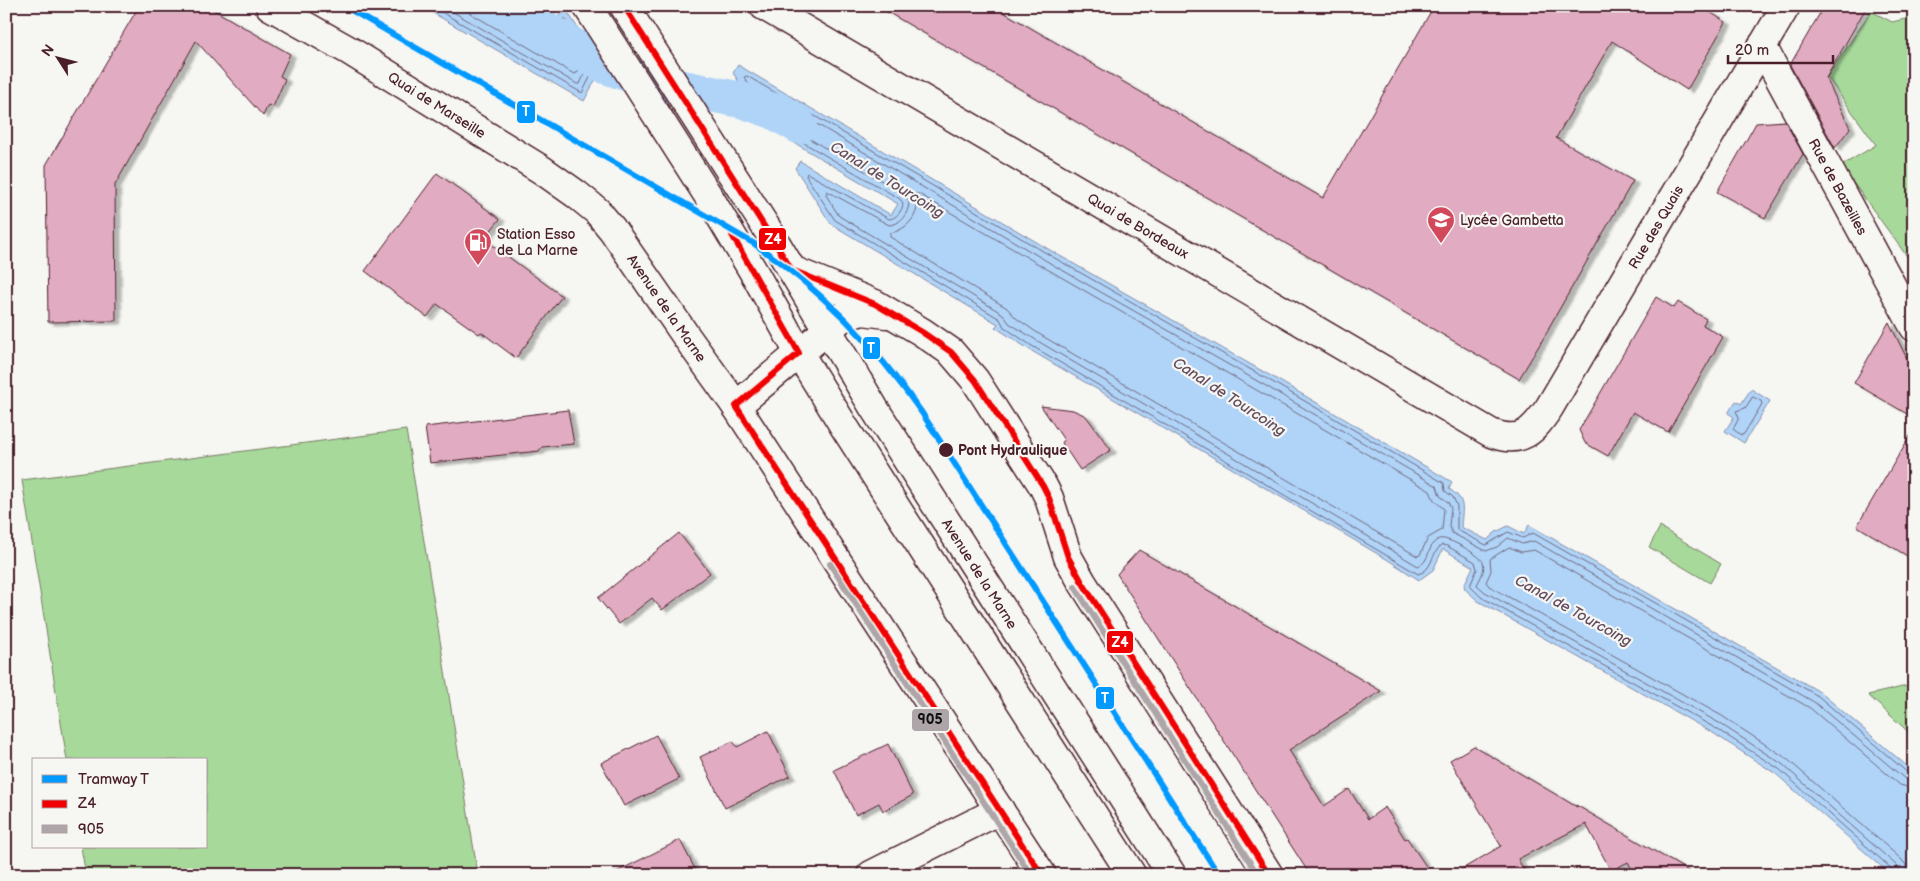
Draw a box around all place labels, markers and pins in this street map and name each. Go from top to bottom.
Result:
school or university icon: Lycée Gambetta [1426,205,1456,244]
place label: Lycée Gambetta [1460,212,1564,229]
place label: Station Esso de La Marne [497,226,578,259]
fuel station icon: Station Esso de La Marne [463,227,493,266]
marker: Pont Hydraulique [937,441,955,459]
place label: Pont Hydraulique [958,442,1067,459]

